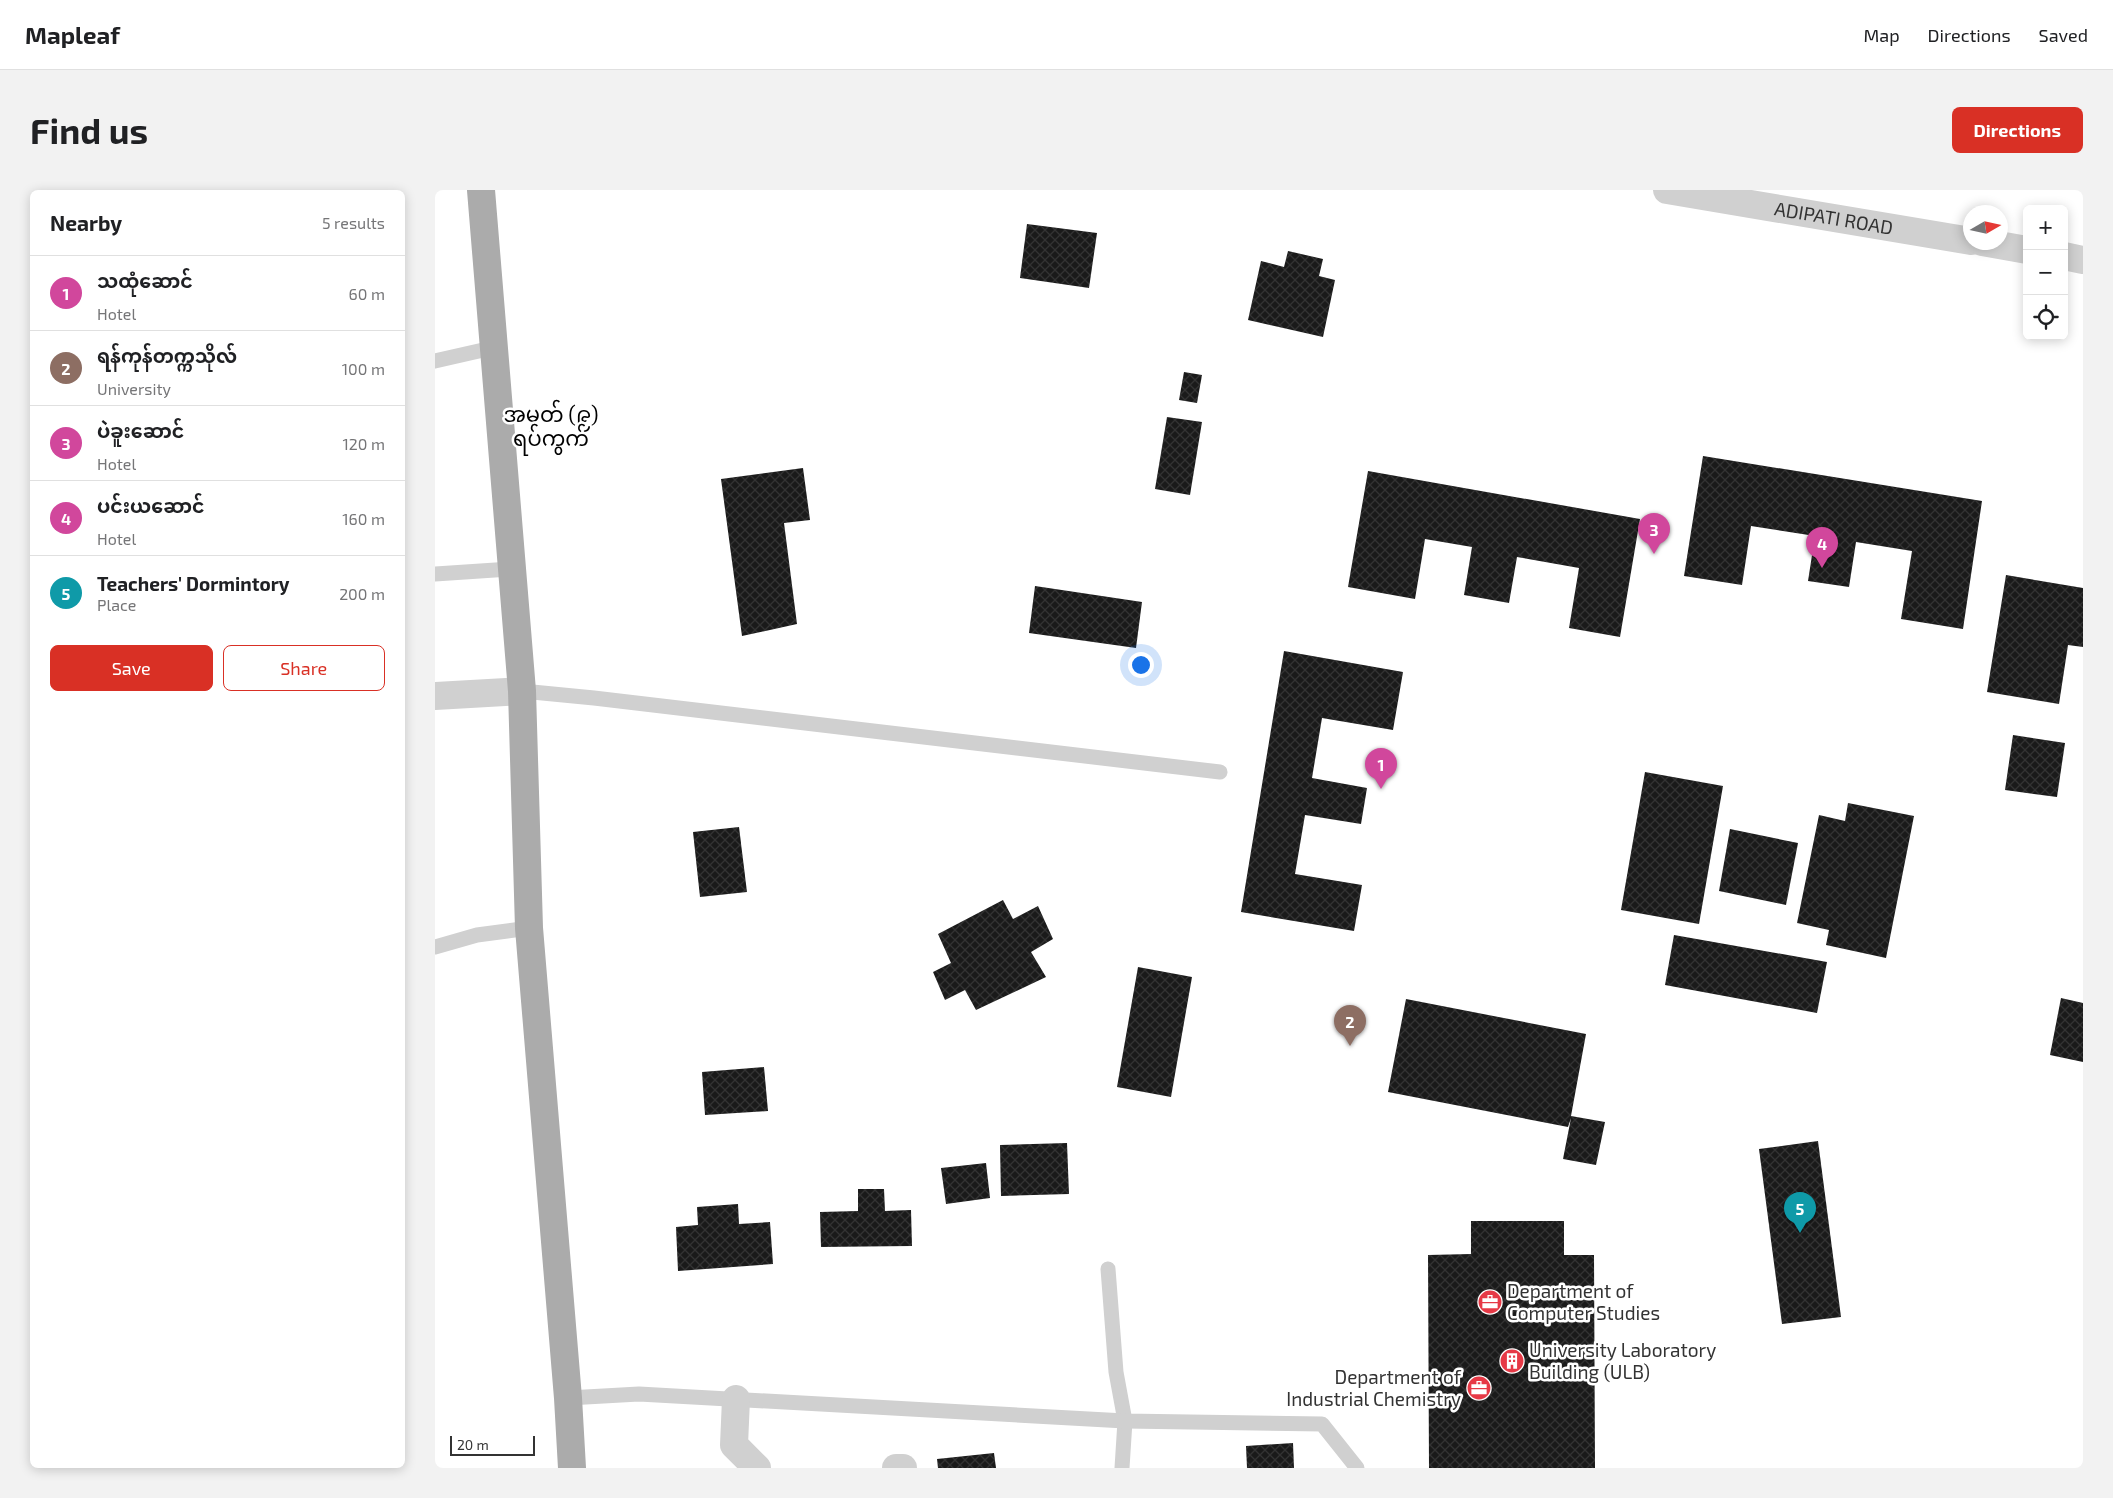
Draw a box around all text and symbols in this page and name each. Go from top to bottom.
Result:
text: Mapleaf [25,20,120,49]
text: Map [1863,24,1900,46]
text: Directions [1928,24,2011,46]
text: Saved [2039,24,2088,46]
button: Directions [1952,107,2083,153]
text: Find us [30,109,148,151]
street label: ADIPATI ROAD [1773,196,1895,239]
north arrow [1963,205,2008,250]
map controls [2023,205,2068,340]
button: + [2023,205,2068,250]
text: Nearby [50,210,122,235]
text: 5 results [322,213,385,232]
button: − [2023,250,2068,295]
text: သထုံဆောင် [97,269,193,292]
text: 1 [63,284,69,303]
text: 60 m [349,284,385,303]
button: locate [2023,295,2068,340]
text: Hotel [97,304,136,323]
text: ရန်ကုန်တက္ကသိုလ် [97,344,237,367]
text: 2 [61,359,71,378]
text: 100 m [342,359,385,378]
text: University [97,379,171,398]
district label: အမှတ် (၉) ရပ်ကွက် [503,399,599,456]
text: ပဲခူးဆောင် [97,419,184,442]
text: 3 [61,434,71,453]
text: 120 m [342,434,385,453]
text: Hotel [97,454,136,473]
text: ပင်းယဆောင် [97,494,205,517]
text: 4 [61,509,71,528]
text: 160 m [342,509,385,528]
pin: 3 [1638,513,1670,554]
pin: 4 [1806,527,1838,568]
text: Hotel [97,529,136,548]
text: Teachers' Dormintory [97,572,290,595]
text: 5 [62,584,70,603]
text: 200 m [339,584,385,603]
text: Place [97,595,136,614]
button: Save [50,645,213,691]
button: Share [223,645,385,691]
your location [1128,652,1154,678]
pin: 1 [1365,748,1397,789]
pin: 2 [1334,1005,1366,1046]
pin: 5 [1784,1192,1816,1233]
place label: Department of Computer Studies [1507,1279,1660,1324]
office icon: Department of Computer Studies [1477,1289,1503,1315]
place label: University Laboratory Building (ULB) [1529,1338,1716,1383]
building icon: University Laboratory Building (ULB) [1499,1348,1525,1374]
place label: Department of Industrial Chemistry [1286,1365,1462,1410]
office icon: Department of Industrial Chemistry [1466,1375,1492,1401]
scale bar [450,1433,535,1456]
text: 20 m [457,1436,489,1453]

